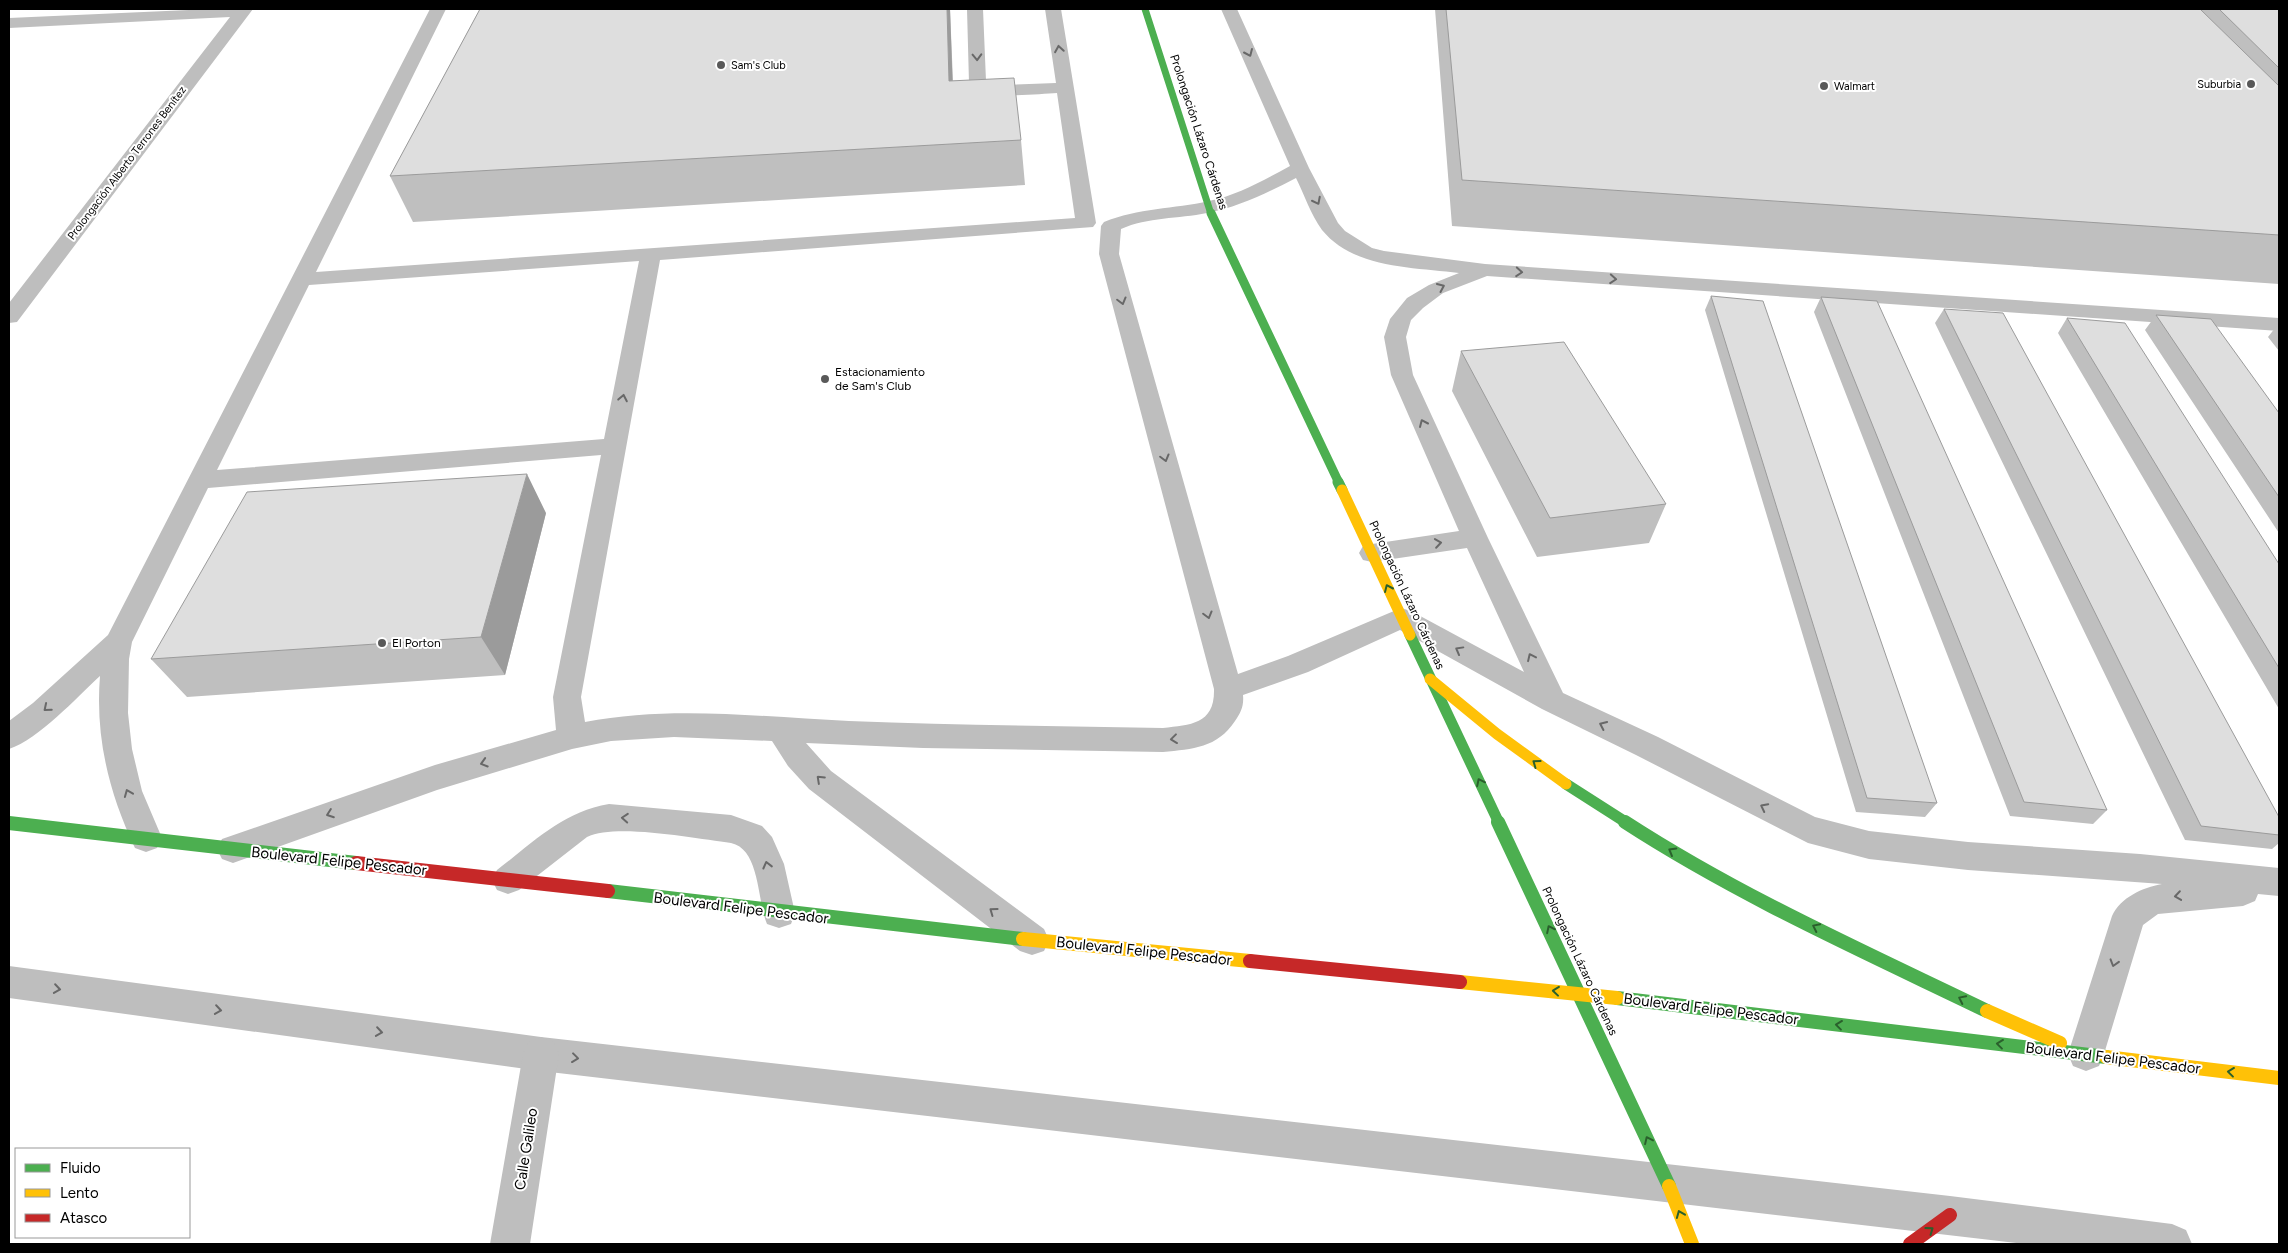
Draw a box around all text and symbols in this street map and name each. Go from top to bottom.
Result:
one-way arrow [1054,44,1065,52]
one-way arrow [1243,48,1254,57]
street label: Prolongación Lázaro Cárdenas [1167,53,1231,212]
one-way arrow [971,54,982,62]
marker: Sam's Club [715,59,727,71]
place label: Sam's Club [731,59,786,72]
place label: Suburbia [2197,78,2241,91]
marker: Suburbia [2245,78,2257,90]
marker: Walmart [1818,80,1830,92]
place label: Walmart [1834,80,1875,93]
street label: Prolongación Alberto Terrones Benítez [65,84,189,242]
one-way arrow [1311,196,1321,205]
one-way arrow [1515,266,1523,277]
one-way arrow [1609,273,1617,284]
one-way arrow [1436,283,1445,294]
one-way arrow [1116,297,1127,306]
place label: Estacionamiento de Sam's Club [835,365,925,393]
marker: Estacionamiento de Sam's Club [819,373,831,385]
one-way arrow [617,393,628,402]
one-way arrow [1419,419,1430,428]
one-way arrow [1159,453,1170,462]
street label: Prolongación Lázaro Cárdenas [1366,518,1448,672]
one-way arrow [1434,538,1442,549]
one-way arrow [1383,584,1394,593]
one-way arrow [1202,610,1213,619]
place label: El Porton [392,636,441,650]
marker: El Porton [376,637,388,649]
one-way arrow [1455,646,1464,656]
one-way arrow [1527,653,1537,662]
one-way arrow [43,703,52,712]
one-way arrow [1599,721,1608,731]
one-way arrow [1170,733,1178,744]
one-way arrow [480,758,489,768]
one-way arrow [1533,760,1542,769]
one-way arrow [817,776,826,785]
one-way arrow [1475,778,1486,787]
one-way arrow [124,789,134,798]
one-way arrow [1761,803,1770,813]
one-way arrow [326,808,334,818]
one-way arrow [621,813,629,824]
street label: Boulevard Felipe Pescador [250,843,428,879]
one-way arrow [1669,848,1678,858]
one-way arrow [762,861,773,870]
street label: Prolongación Lázaro Cárdenas [1539,884,1621,1038]
street label: Boulevard Felipe Pescador [652,888,830,928]
one-way arrow [2174,891,2183,901]
one-way arrow [990,909,999,917]
one-way arrow [1812,923,1821,934]
one-way arrow [1545,925,1556,934]
street label: Boulevard Felipe Pescador [1055,933,1233,969]
one-way arrow [2110,958,2120,966]
one-way arrow [53,983,61,994]
one-way arrow [1551,986,1559,997]
street label: Boulevard Felipe Pescador [1622,989,1800,1029]
one-way arrow [1958,995,1967,1006]
one-way arrow [214,1005,222,1015]
one-way arrow [1834,1020,1843,1030]
one-way arrow [375,1026,383,1037]
street label: Boulevard Felipe Pescador [2024,1038,2202,1078]
one-way arrow [1996,1039,2004,1050]
one-way arrow [571,1052,579,1063]
one-way arrow [2227,1067,2235,1078]
street label: Calle Galileo [511,1106,541,1191]
one-way arrow [1643,1136,1654,1145]
legend [15,1148,190,1238]
text: Fluido [60,1159,101,1177]
text: Lento [60,1184,99,1202]
text: Atasco [60,1209,108,1227]
one-way arrow [1676,1210,1686,1219]
one-way arrow [1924,1227,1934,1236]

